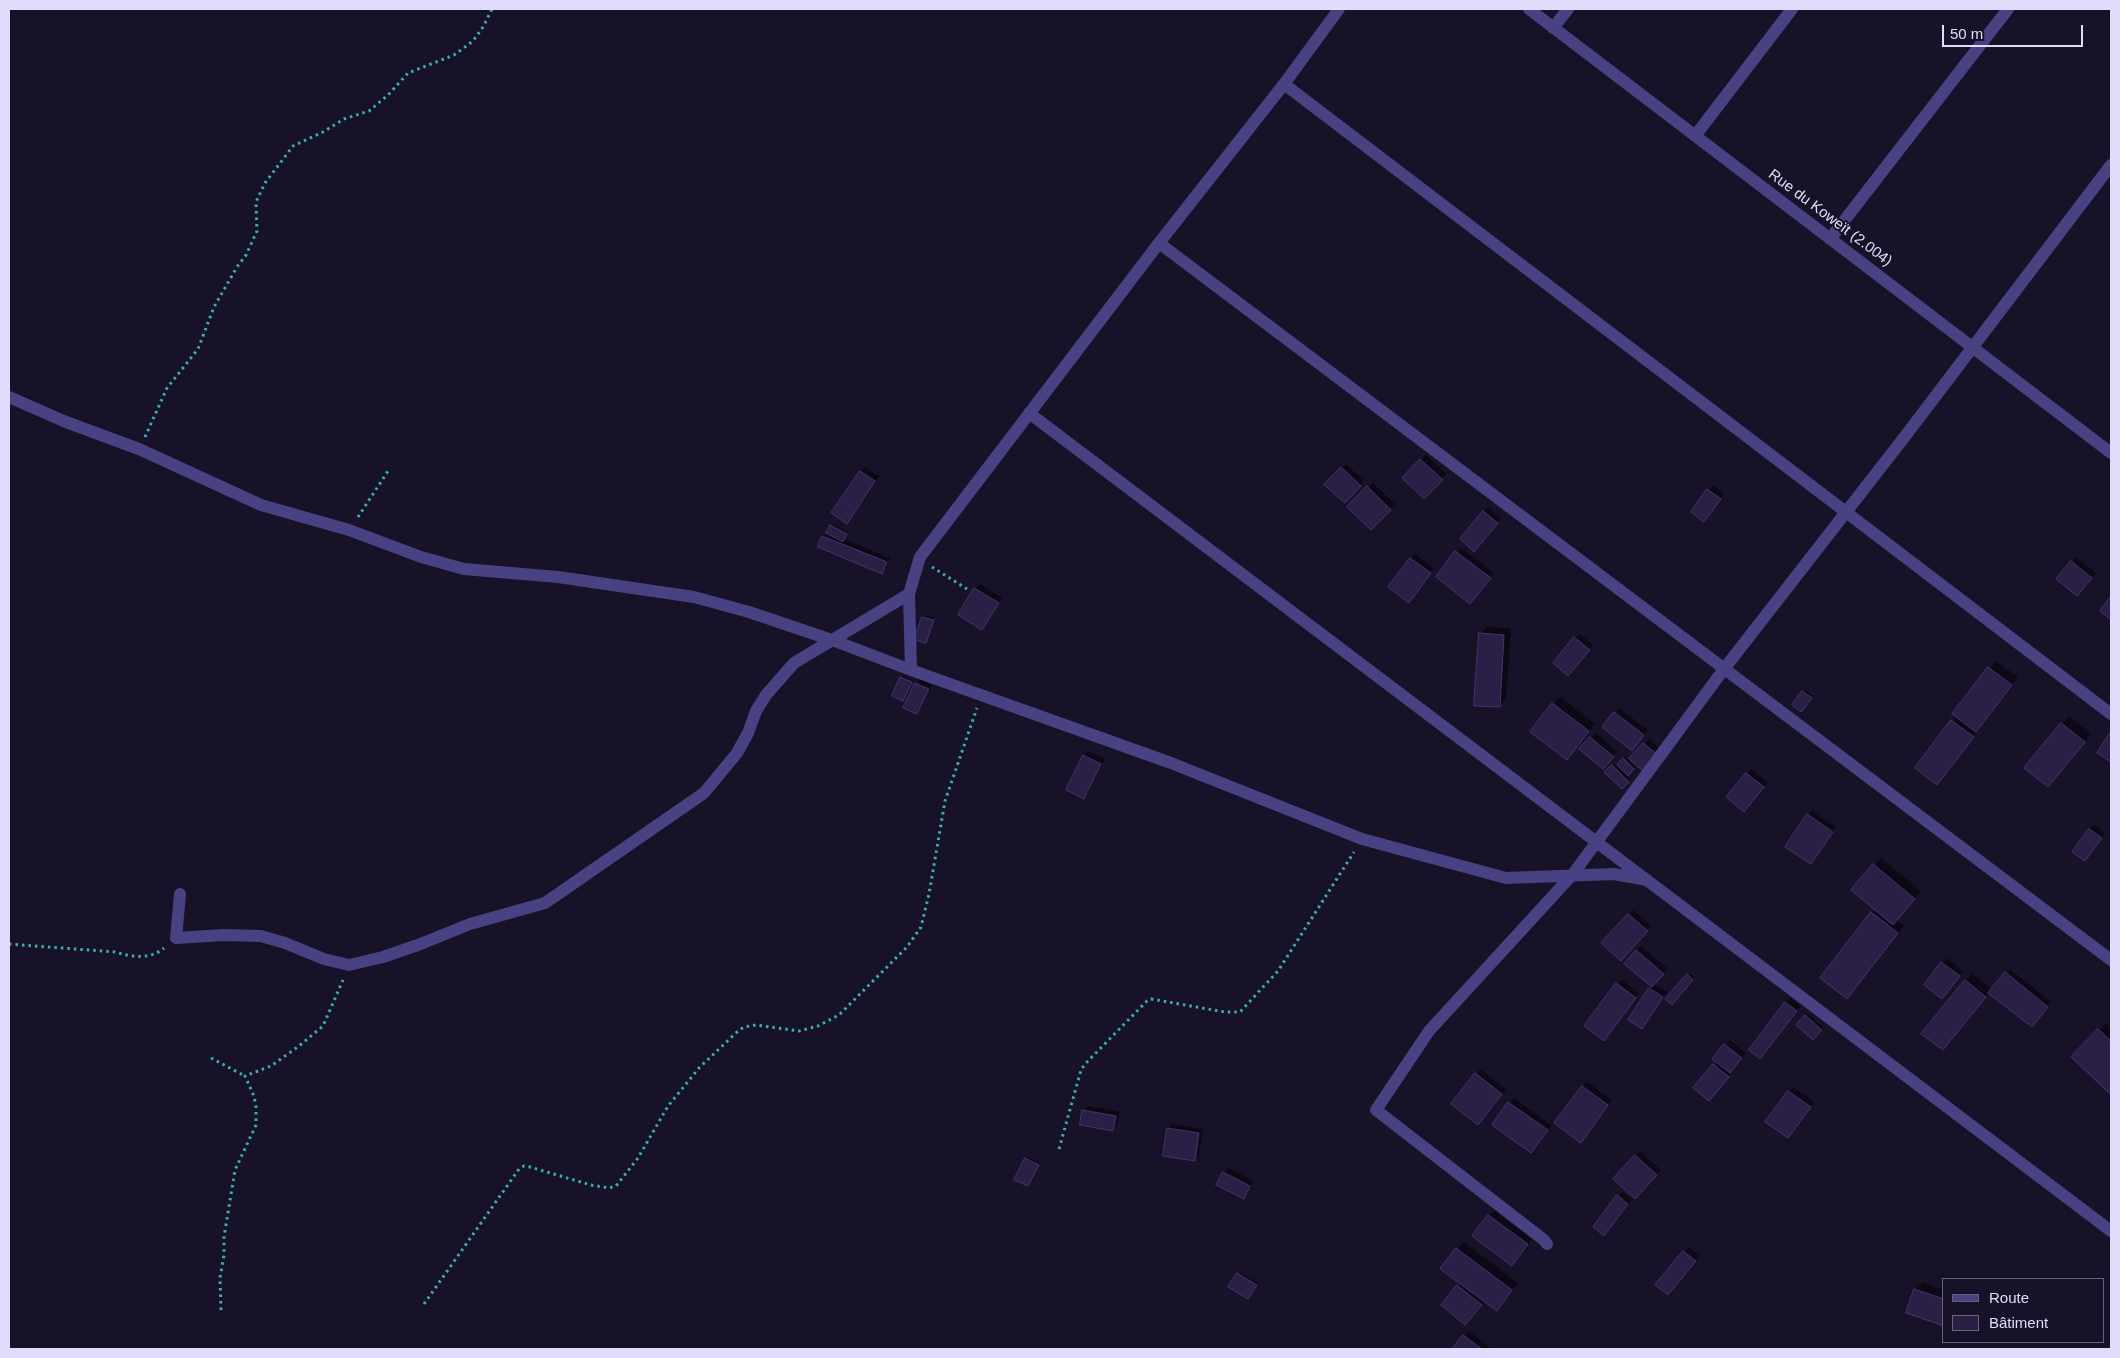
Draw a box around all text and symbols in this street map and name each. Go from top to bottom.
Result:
scale bar [1945,15,2086,47]
text: 50 m [1950,25,1983,42]
street label: Rue du Koweït (2.004) [1765,166,1895,270]
legend [1942,1278,2105,1343]
text: Route [1989,1289,2029,1306]
text: Bâtiment [1989,1314,2048,1331]

